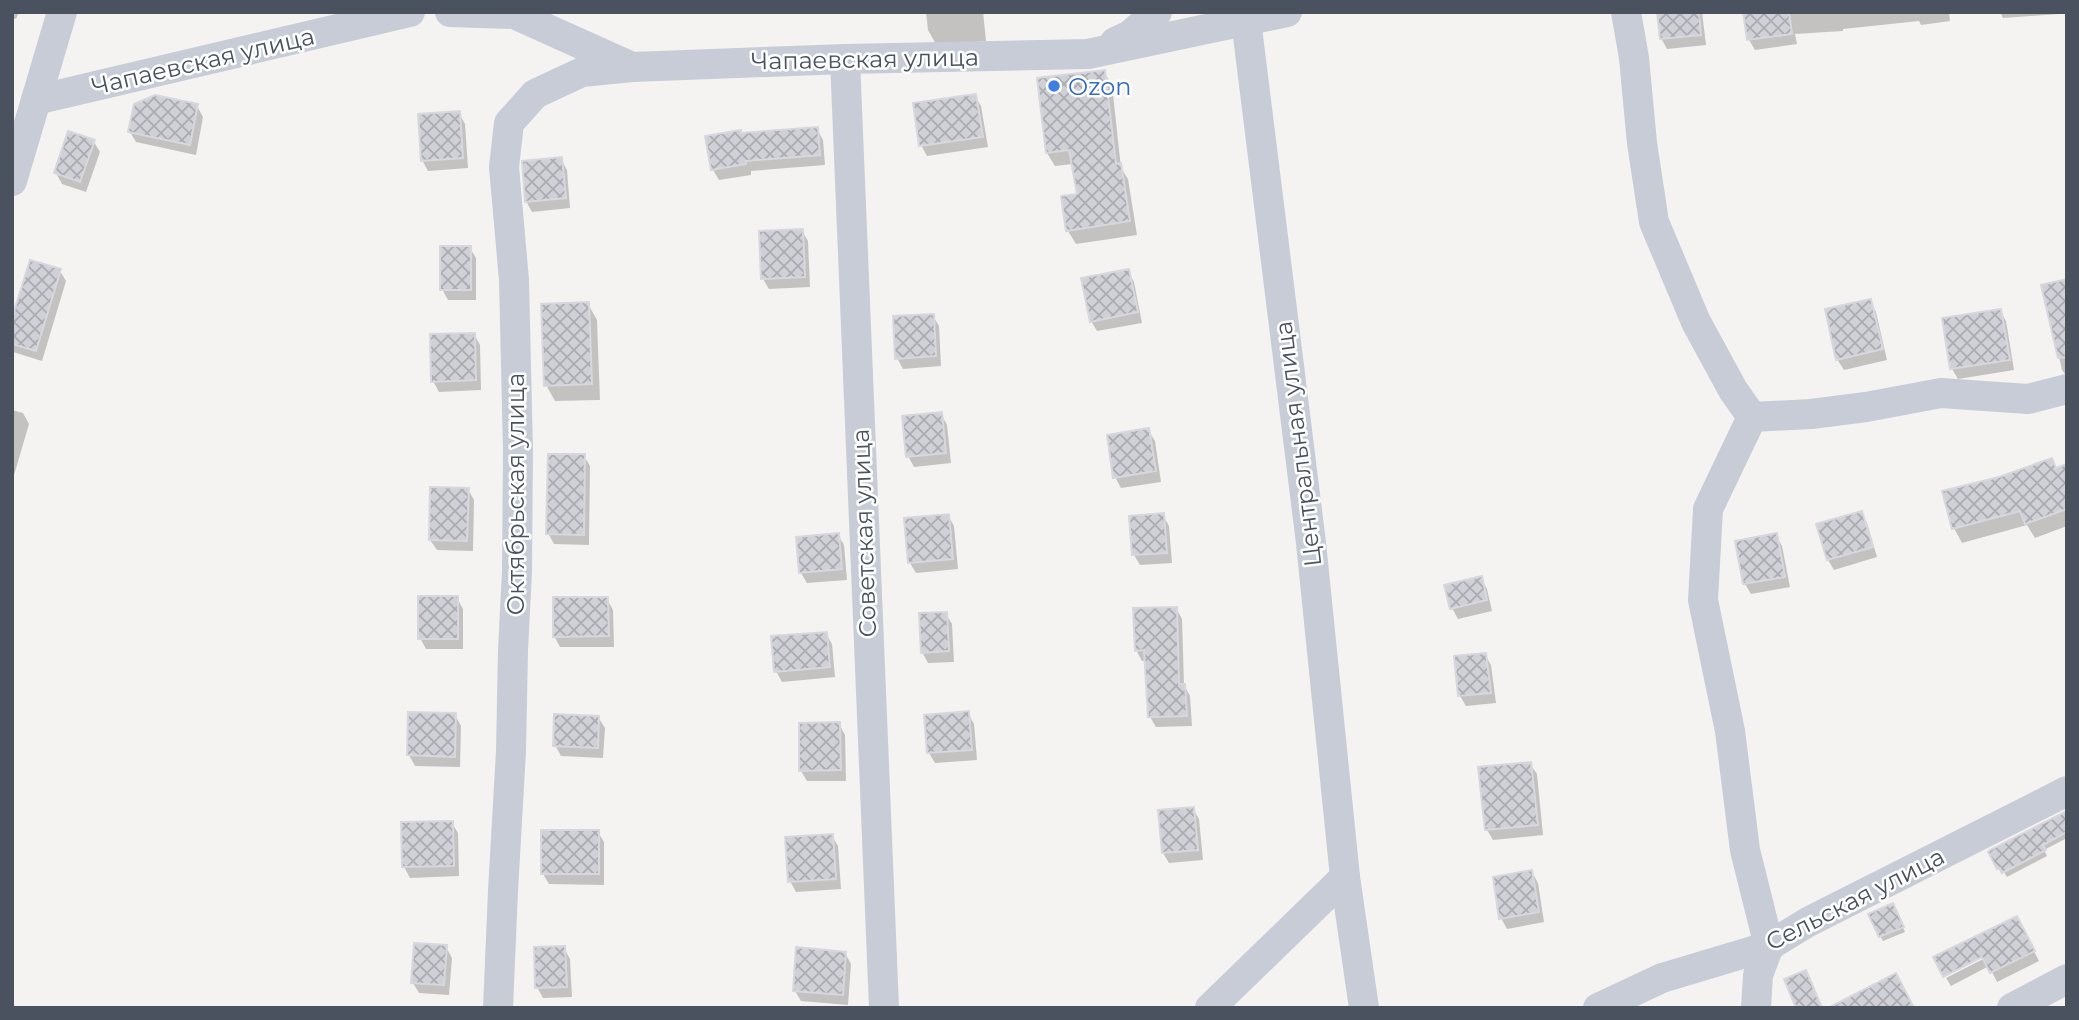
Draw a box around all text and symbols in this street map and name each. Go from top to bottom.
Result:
street label: Чапаевская улица [89,21,317,101]
street label: Чапаевская улица [751,43,979,75]
place label: Ozon [1068,72,1131,101]
marker: Ozon [1046,78,1062,94]
street label: Центральная улица [1269,320,1327,568]
street label: Октябрьская улица [501,373,530,615]
street label: Советская улица [846,428,882,638]
street label: Сельская улица [1761,841,1949,957]

